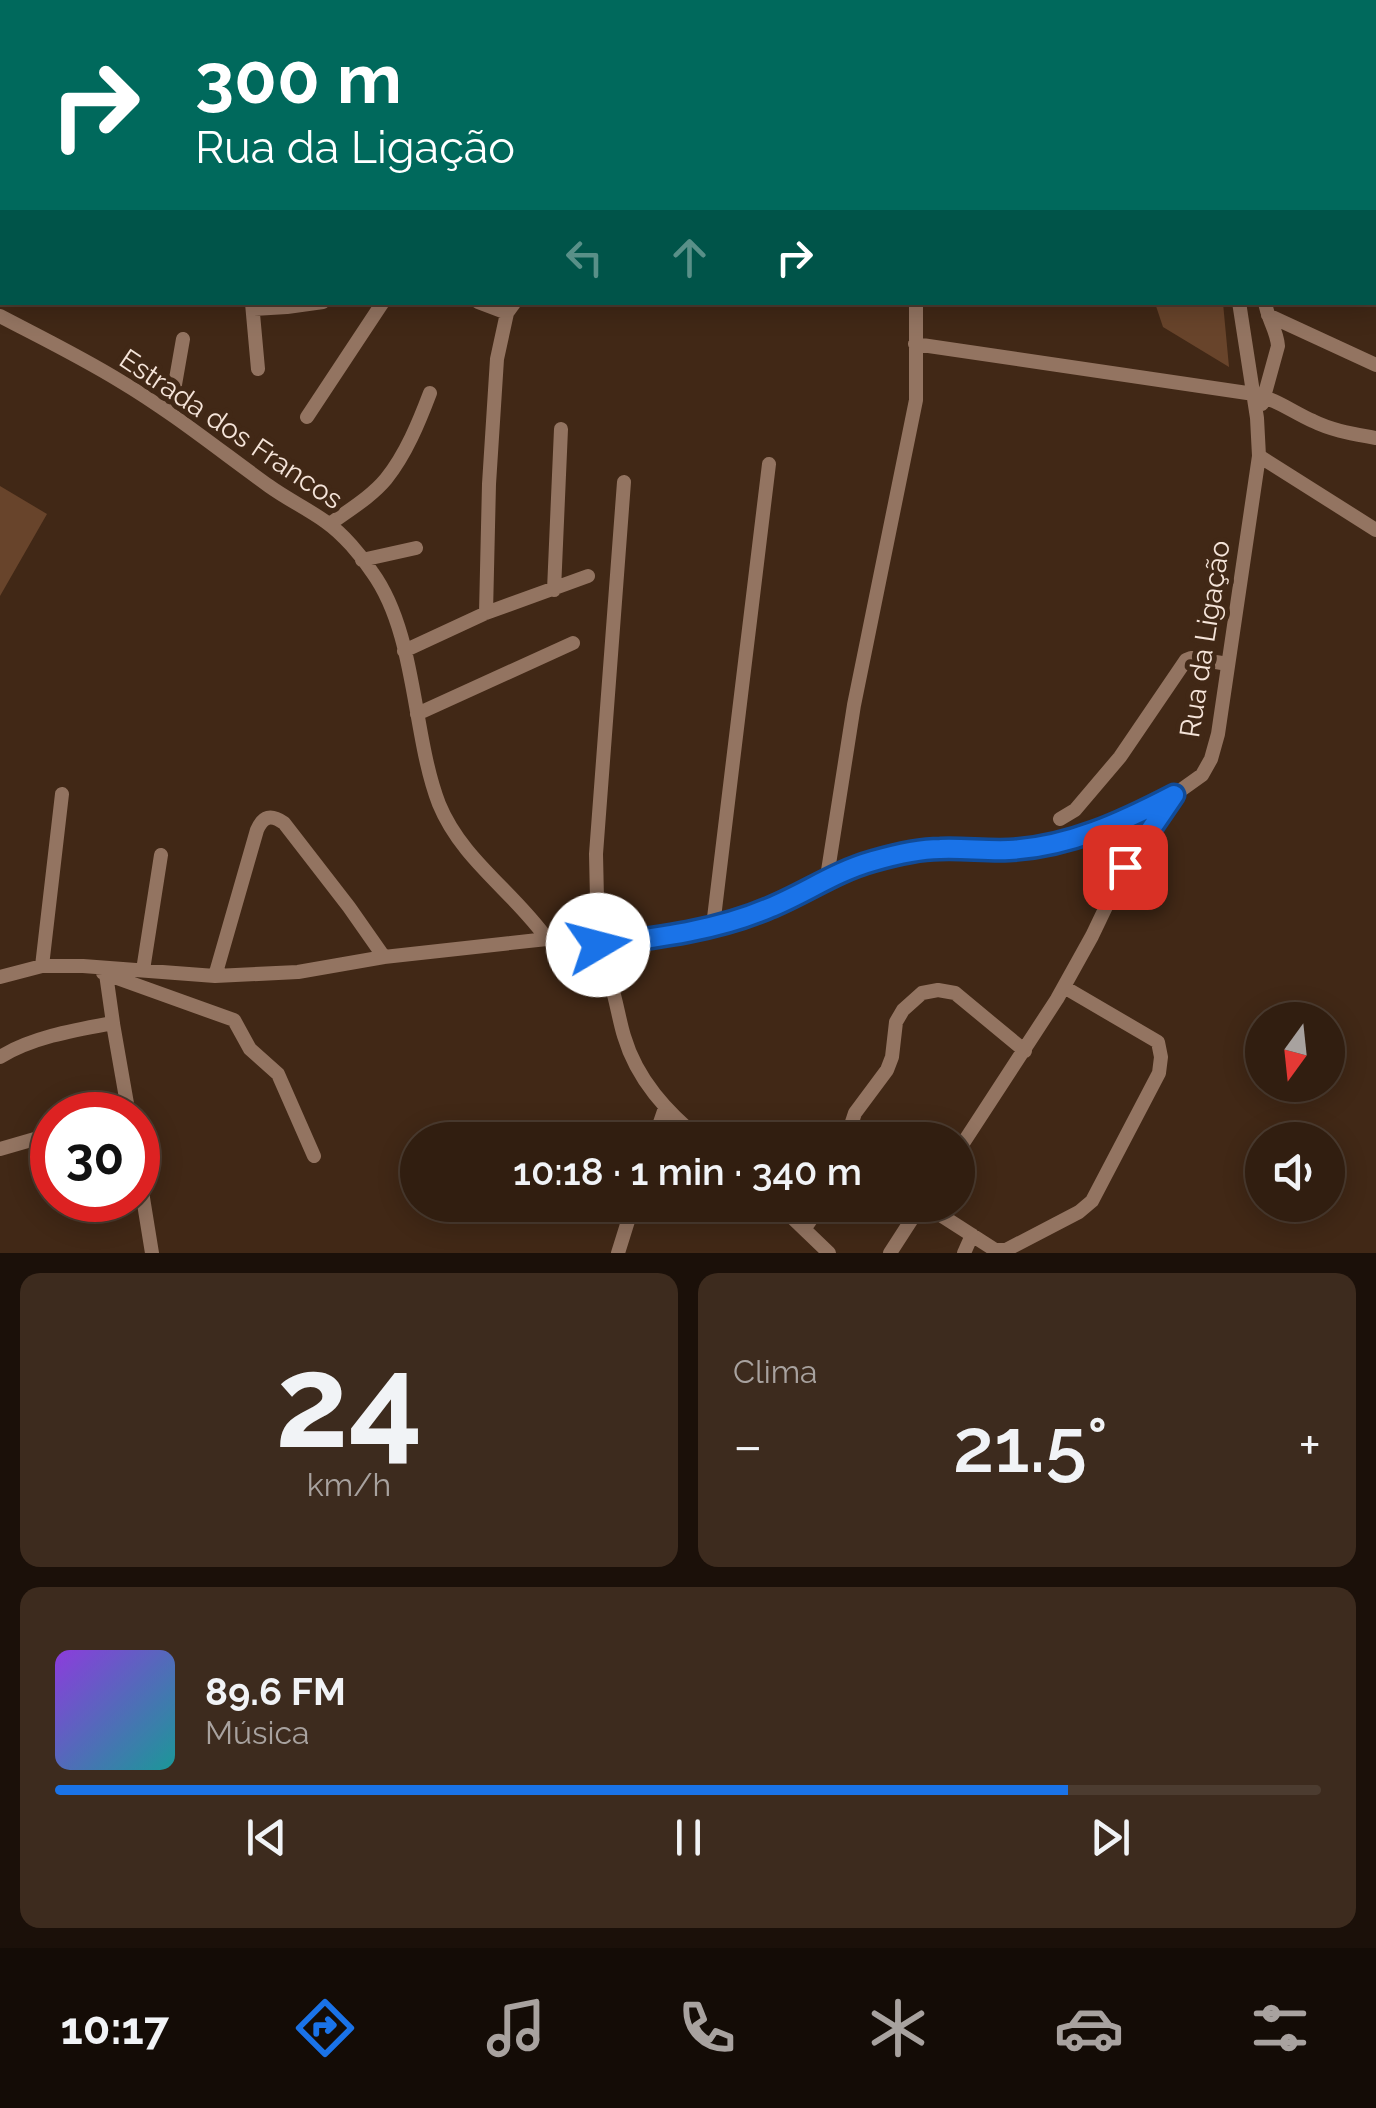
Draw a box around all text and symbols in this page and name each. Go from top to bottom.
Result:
text: 300 m [195,37,402,119]
icon: right [30,40,160,170]
text: Rua da Ligação [195,121,515,174]
icon: left [557,230,612,285]
icon: ahead [662,230,717,285]
icon: right [767,230,822,285]
street label: Estrada dos Francos [113,342,349,516]
street label: Rua da Ligação [1173,538,1237,740]
pin [1083,825,1168,910]
icon: arrive [1098,840,1153,895]
position arrow [546,893,650,997]
north arrow [1245,1002,1345,1102]
map controls [1245,1002,1345,1222]
speed limit sign: 30 [30,1092,160,1222]
button: sound [1245,1122,1345,1222]
text: 10:18 · 1 min · 340 m [513,1149,862,1194]
text: 24 [275,1325,423,1477]
text: Clima [733,1353,817,1390]
text: 21.5° [953,1401,1108,1490]
text: − [733,1413,763,1478]
text: + [1298,1413,1321,1478]
text: km/h [307,1466,391,1503]
text: 89.6 FM [205,1669,346,1714]
text: Música [205,1714,310,1751]
icon: previous [239,1810,294,1865]
icon: pause [661,1810,716,1865]
icon: next [1083,1810,1138,1865]
icon: directions [290,1993,360,2063]
icon: music [481,1993,551,2063]
icon: phone [672,1993,742,2063]
icon: climate [863,1993,933,2063]
icon: car [1054,1993,1124,2063]
icon: filters [1245,1993,1315,2063]
text: 10:17 [61,2002,169,2055]

